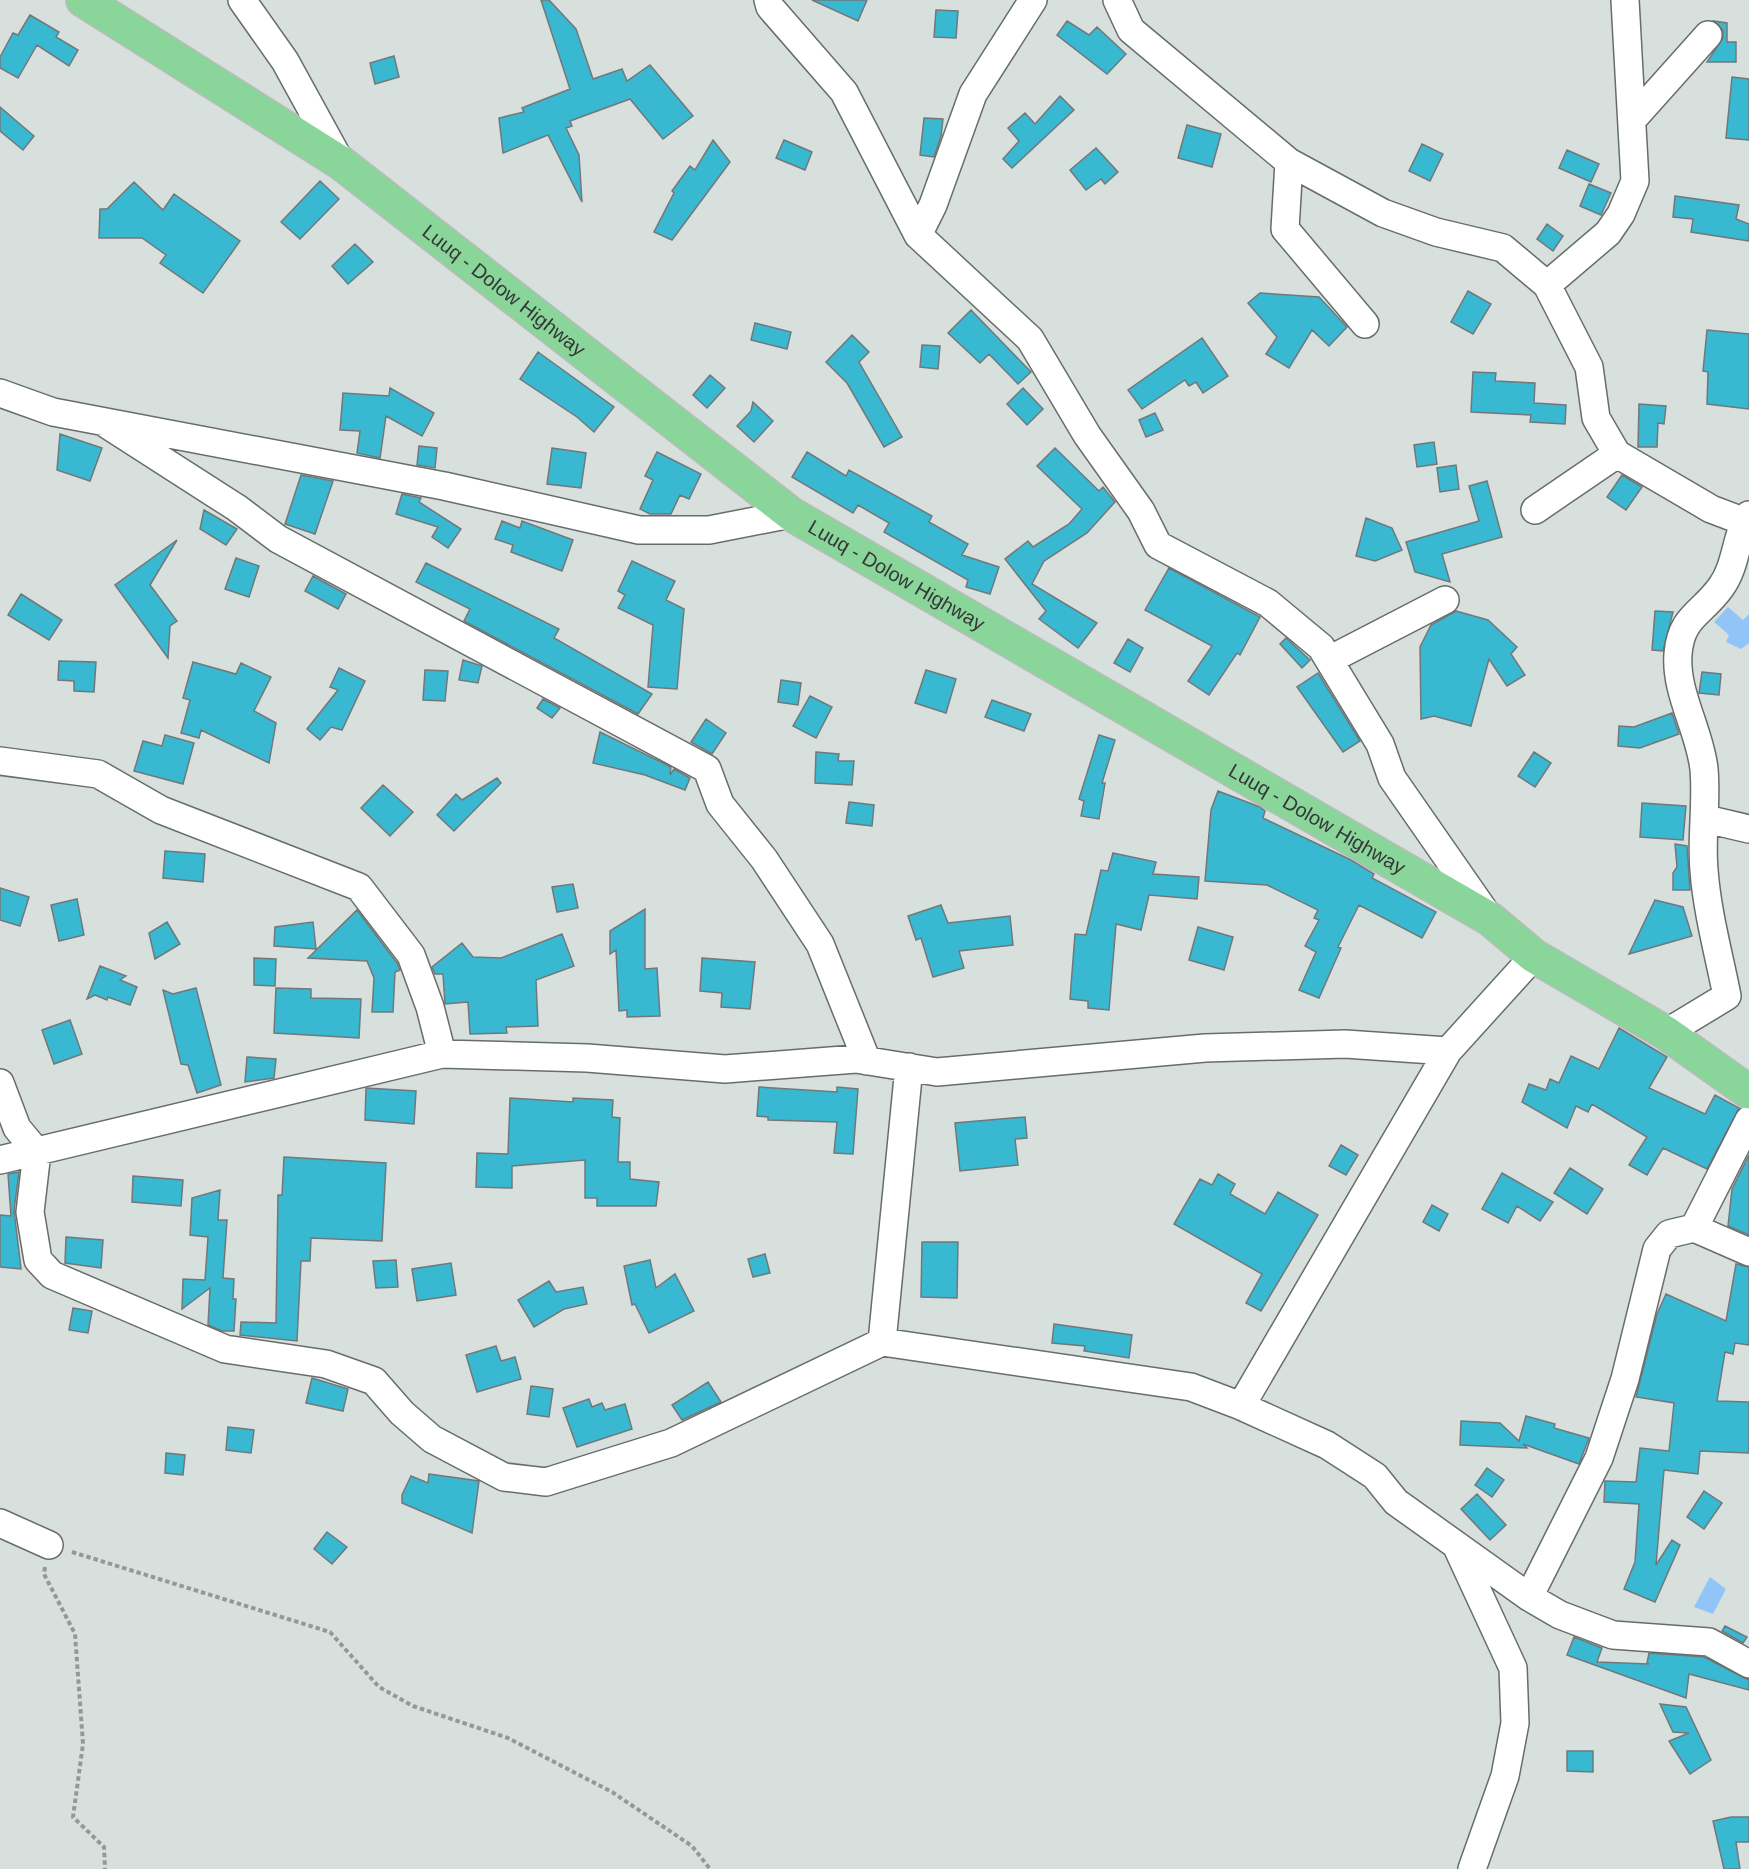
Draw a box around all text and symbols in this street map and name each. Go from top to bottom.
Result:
street label: Luuq - Dolow Highway [418,220,590,360]
street label: Luuq - Dolow Highway [805,516,989,635]
street label: Luuq - Dolow Highway [1225,759,1409,879]

